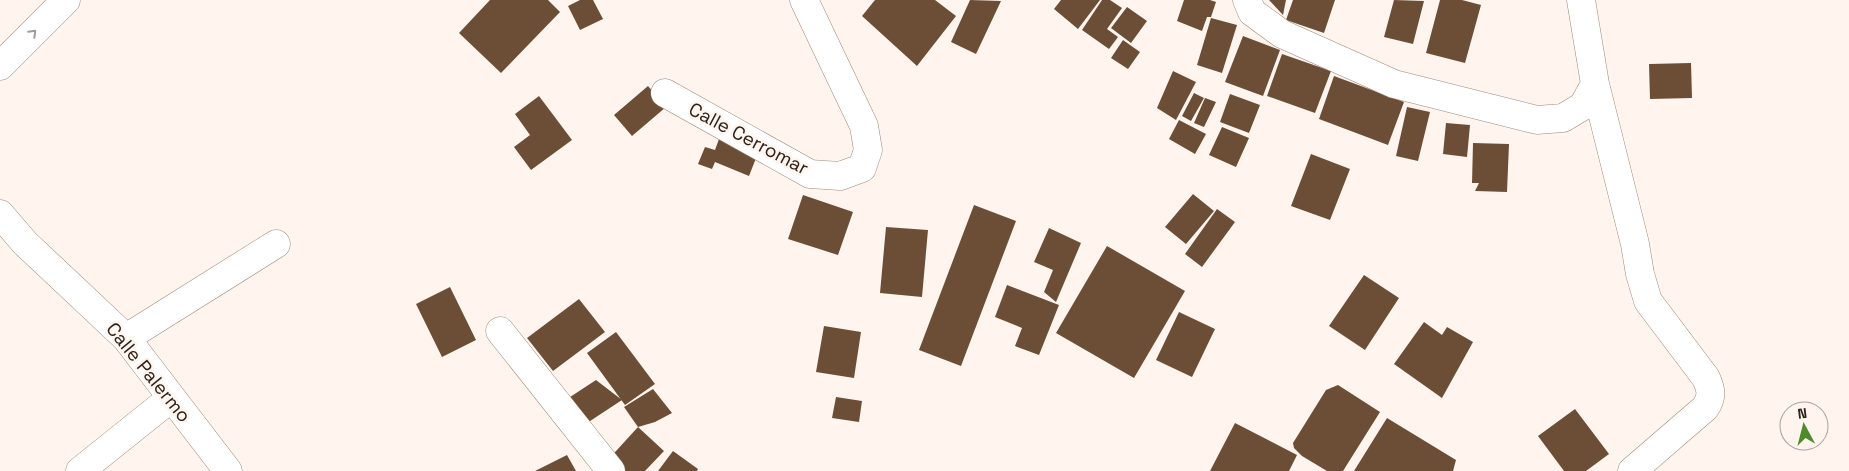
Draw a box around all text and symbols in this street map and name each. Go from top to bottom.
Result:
one-way arrow [27,30,36,39]
street label: Calle Cerromar [685,96,813,181]
street label: Calle Palermo [101,317,197,428]
north arrow [1779,401,1829,451]
text: N [1797,404,1808,423]

